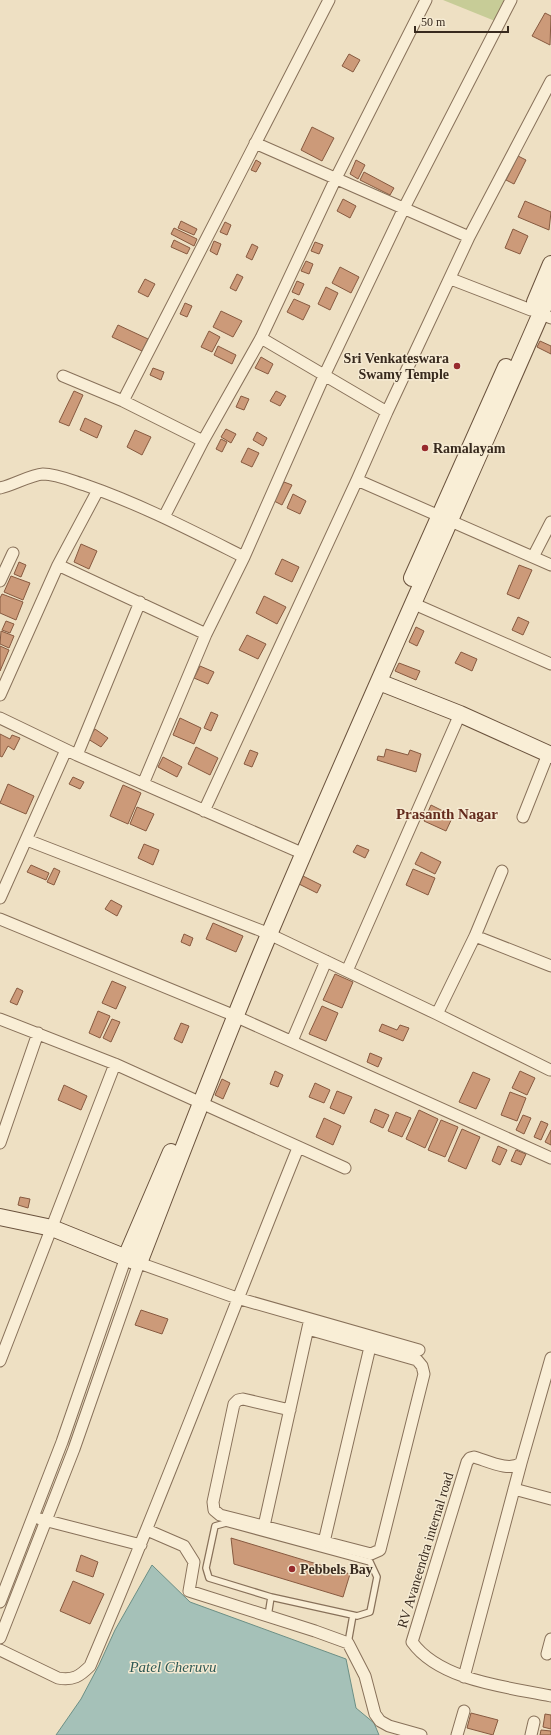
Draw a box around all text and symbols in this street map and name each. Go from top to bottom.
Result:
scale bar [415,8,508,34]
text: 50 m [421,15,446,29]
place label: Sri Venkateswara Swamy Temple [344,351,449,382]
marker: Sri Venkateswara Swamy Temple [452,361,462,371]
place label: Ramalayam [433,441,506,456]
marker: Ramalayam [420,443,430,453]
district label: Prasanth Nagar [396,806,498,822]
street label: RV Avaneendra internal road [395,1470,456,1630]
place label: Pebbels Bay [300,1562,373,1577]
marker: Pebbels Bay [287,1564,297,1574]
water label: Patel Cheruvu [128,1659,217,1675]

